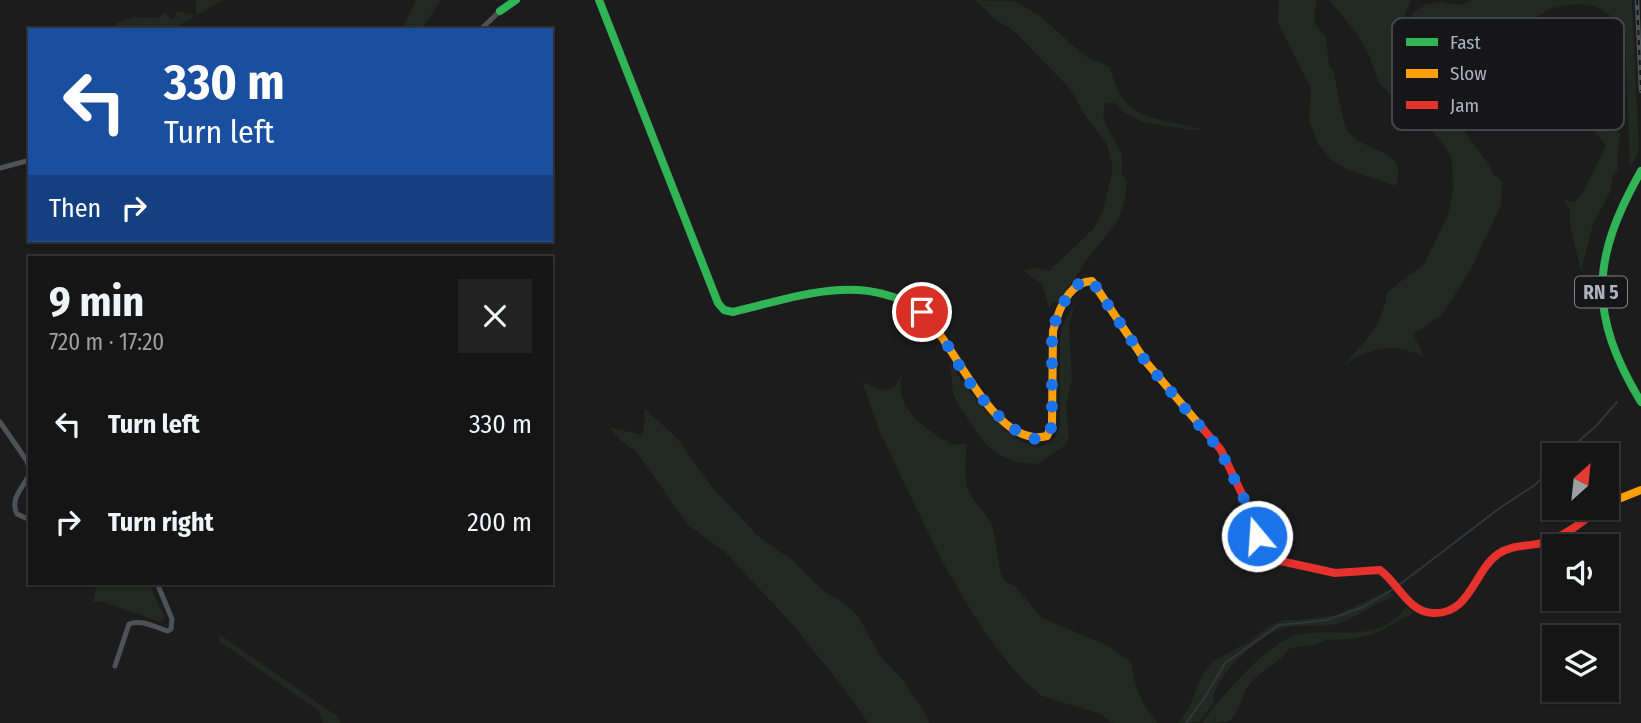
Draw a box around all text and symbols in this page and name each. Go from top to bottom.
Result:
legend [1392,18,1624,130]
text: Fast [1450,31,1481,54]
text: 330 m [164,53,285,112]
icon: left [49,56,140,147]
text: Slow [1450,62,1487,85]
text: Jam [1450,94,1479,117]
text: Turn left [164,113,274,151]
icon: right [115,189,153,227]
text: Then [49,193,101,224]
road number: RN 5 [1575,276,1627,308]
text: 9 min [49,277,144,327]
button: close [458,279,532,353]
pin [892,282,952,342]
icon: arrive [903,293,941,331]
text: 720 m · 17:20 [49,328,164,356]
icon: left [49,405,87,443]
text: Turn left [108,409,200,440]
text: 330 m [469,409,532,440]
north arrow [1542,443,1619,520]
map controls [1542,443,1619,702]
position arrow [1220,499,1294,573]
icon: right [49,503,87,541]
text: Turn right [108,507,214,538]
text: 200 m [467,507,532,538]
button: sound [1542,534,1619,611]
button: layers [1542,625,1619,702]

